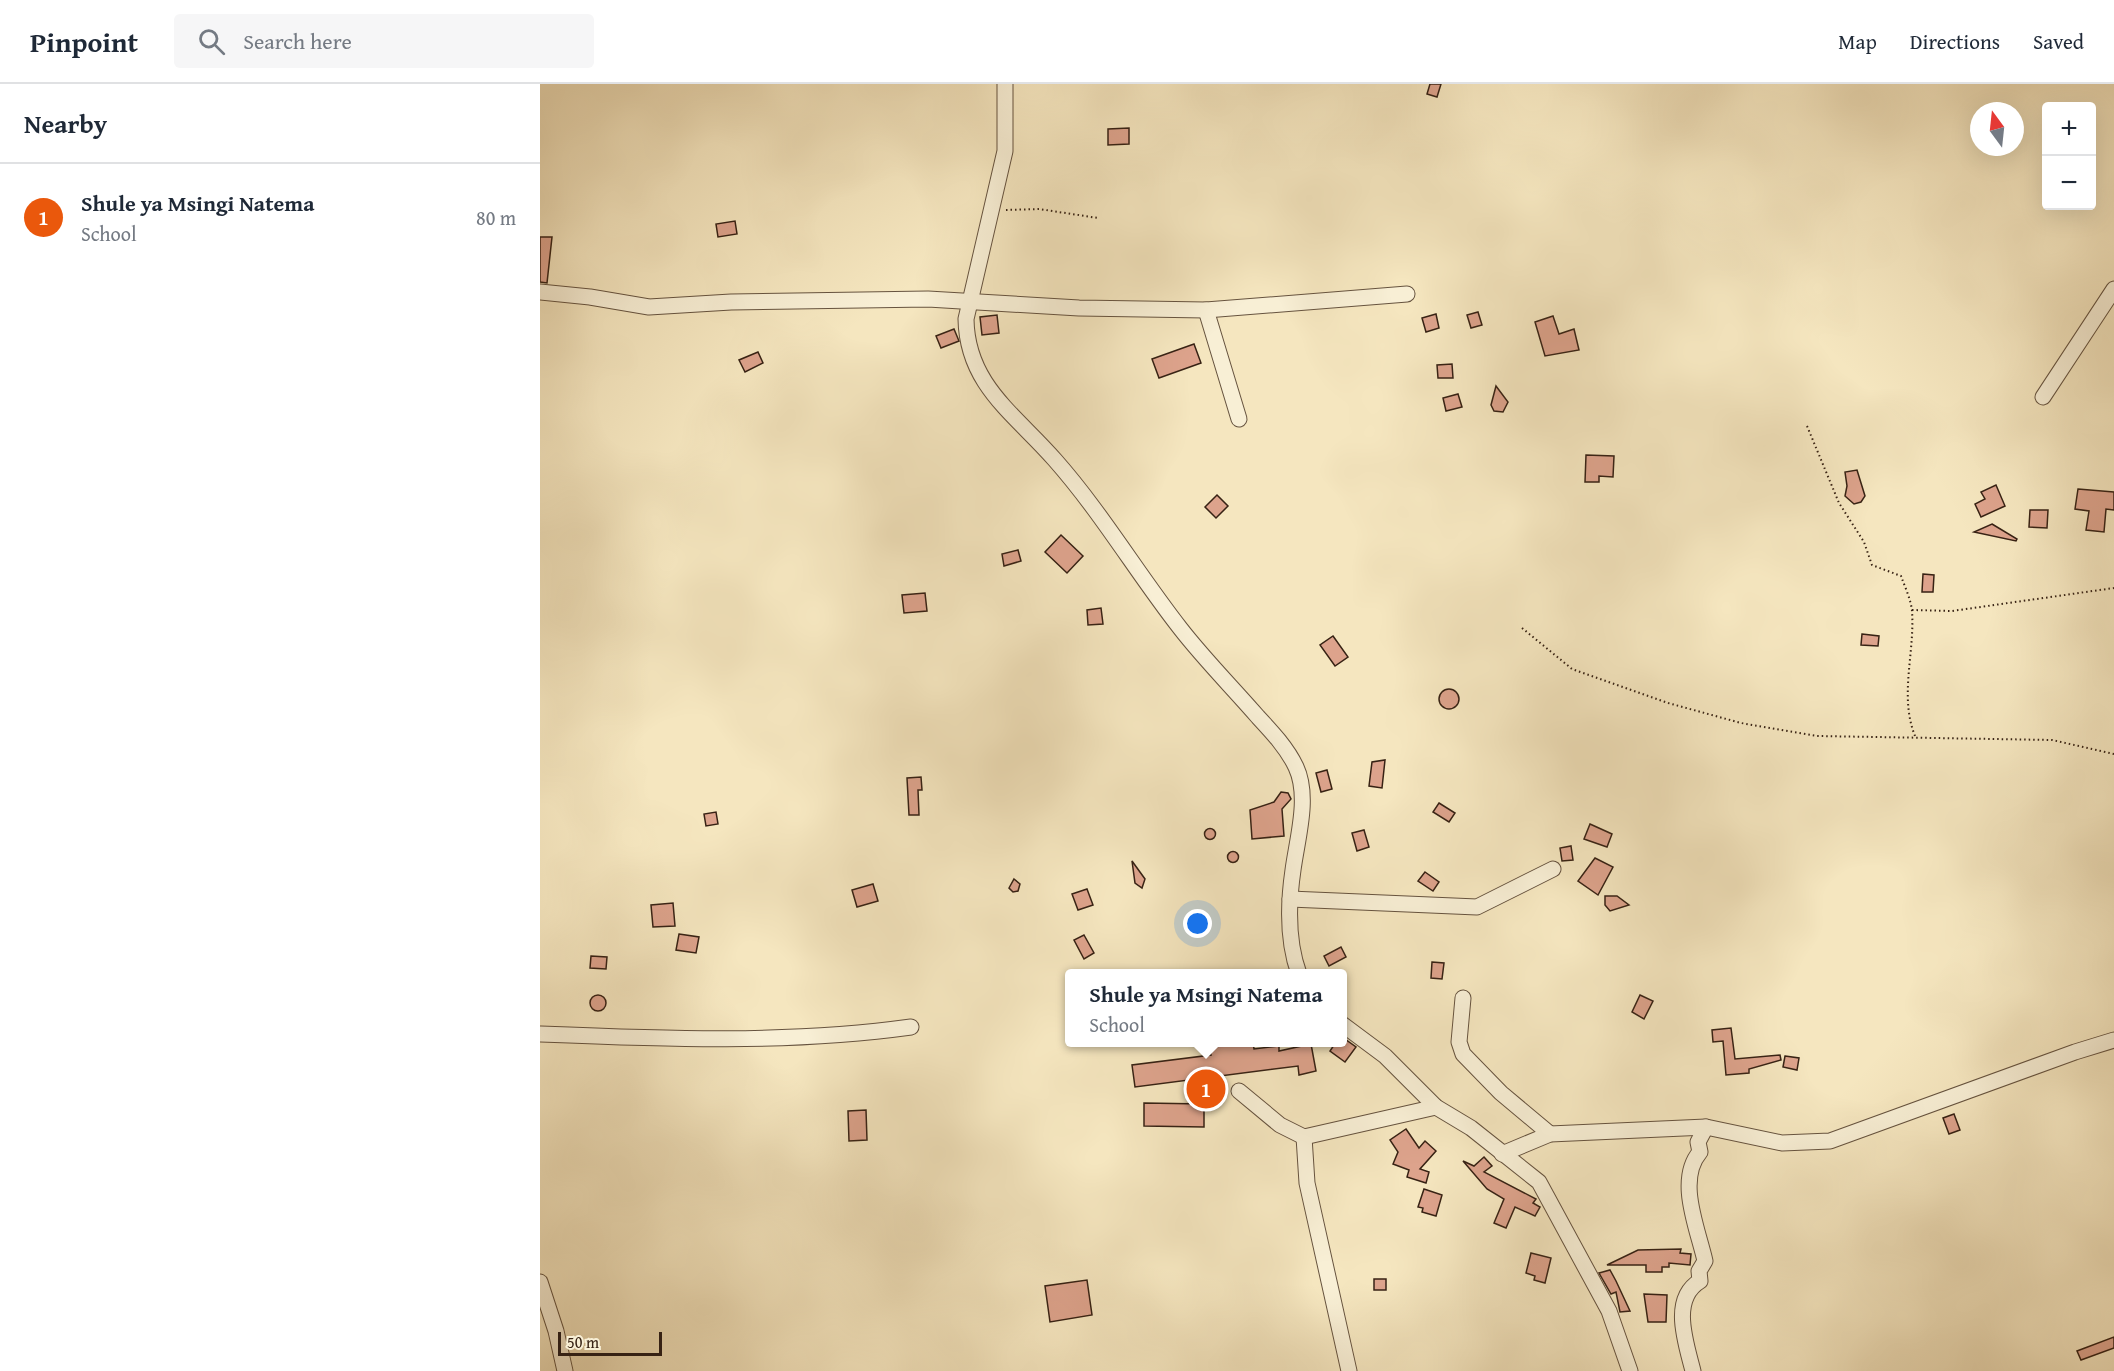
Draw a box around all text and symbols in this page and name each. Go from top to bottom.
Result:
search box [174,14,594,68]
text: Pinpoint [30,21,138,62]
icon: search [195,25,228,58]
text: Search here [243,25,352,57]
text: Map [1838,26,1877,57]
text: Directions [1910,26,2000,57]
text: Saved [2033,26,2084,57]
north arrow [1970,102,2024,156]
map controls [2042,102,2096,210]
button: + [2042,102,2096,156]
text: Nearby [24,104,107,143]
button: − [2042,156,2096,210]
text: Shule ya Msingi Natema [81,187,314,219]
text: 1 [38,203,49,232]
text: 80 m [476,203,516,232]
text: School [81,219,137,248]
your location [1183,909,1212,938]
popup [1065,969,1347,1047]
text: Shule ya Msingi Natema [1089,978,1323,1010]
text: School [1089,1010,1145,1039]
pin: 1 [1186,1066,1226,1112]
scale bar [558,1329,662,1356]
text: 50 m [567,1330,599,1354]

